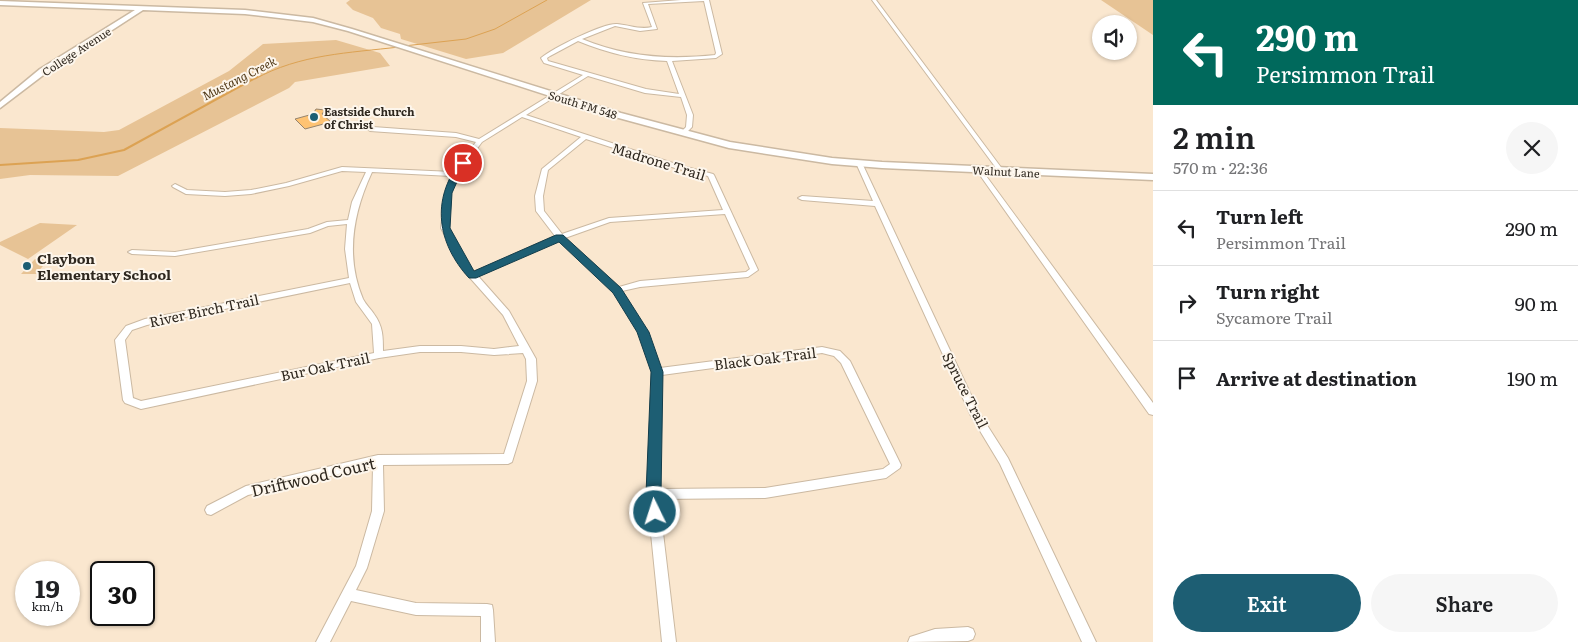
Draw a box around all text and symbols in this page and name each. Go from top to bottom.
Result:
text: 290 m [1256,10,1358,62]
map controls [1092,15,1137,60]
button: sound [1092,15,1137,60]
icon: left [1173,20,1238,85]
street label: College Avenue [38,23,114,79]
water label: Mustang Creek [199,51,280,104]
text: Persimmon Trail [1256,57,1435,90]
street label: South FM 548 [547,86,619,122]
place label: Eastside Church of Christ [324,103,415,132]
marker: Eastside Church of Christ [308,111,320,123]
text: 2 min [1173,114,1255,158]
button: close [1506,122,1558,174]
street label: Madrone Trail [610,137,709,185]
pin [442,142,484,184]
icon: arrive [449,149,477,177]
text: 570 m · 22:36 [1173,155,1268,179]
street label: Walnut Lane [972,161,1040,181]
text: Turn left [1216,202,1303,230]
icon: left [1173,214,1201,242]
text: 290 m [1505,214,1558,242]
text: Persimmon Trail [1216,230,1346,254]
place label: Claybon Elementary School [37,248,171,284]
marker: Claybon Elementary School [21,260,33,272]
text: Turn right [1216,277,1320,305]
street label: River Birch Trail [147,289,261,331]
icon: right [1173,289,1201,317]
text: 90 m [1515,289,1558,317]
text: Sycamore Trail [1216,305,1332,329]
street label: Black Oak Trail [713,342,817,374]
street label: Bur Oak Trail [279,347,372,385]
street label: Spruce Trail [938,349,994,432]
icon: arrive [1173,364,1201,392]
text: Arrive at destination [1216,364,1417,392]
text: 190 m [1507,364,1558,392]
street label: Driftwood Court [248,450,378,502]
position arrow [628,485,680,537]
speed limit sign: 30 [90,561,155,626]
text: 19 [35,569,60,606]
button: Exit [1173,574,1361,632]
button: Share [1371,574,1558,632]
text: km/h [32,597,63,615]

